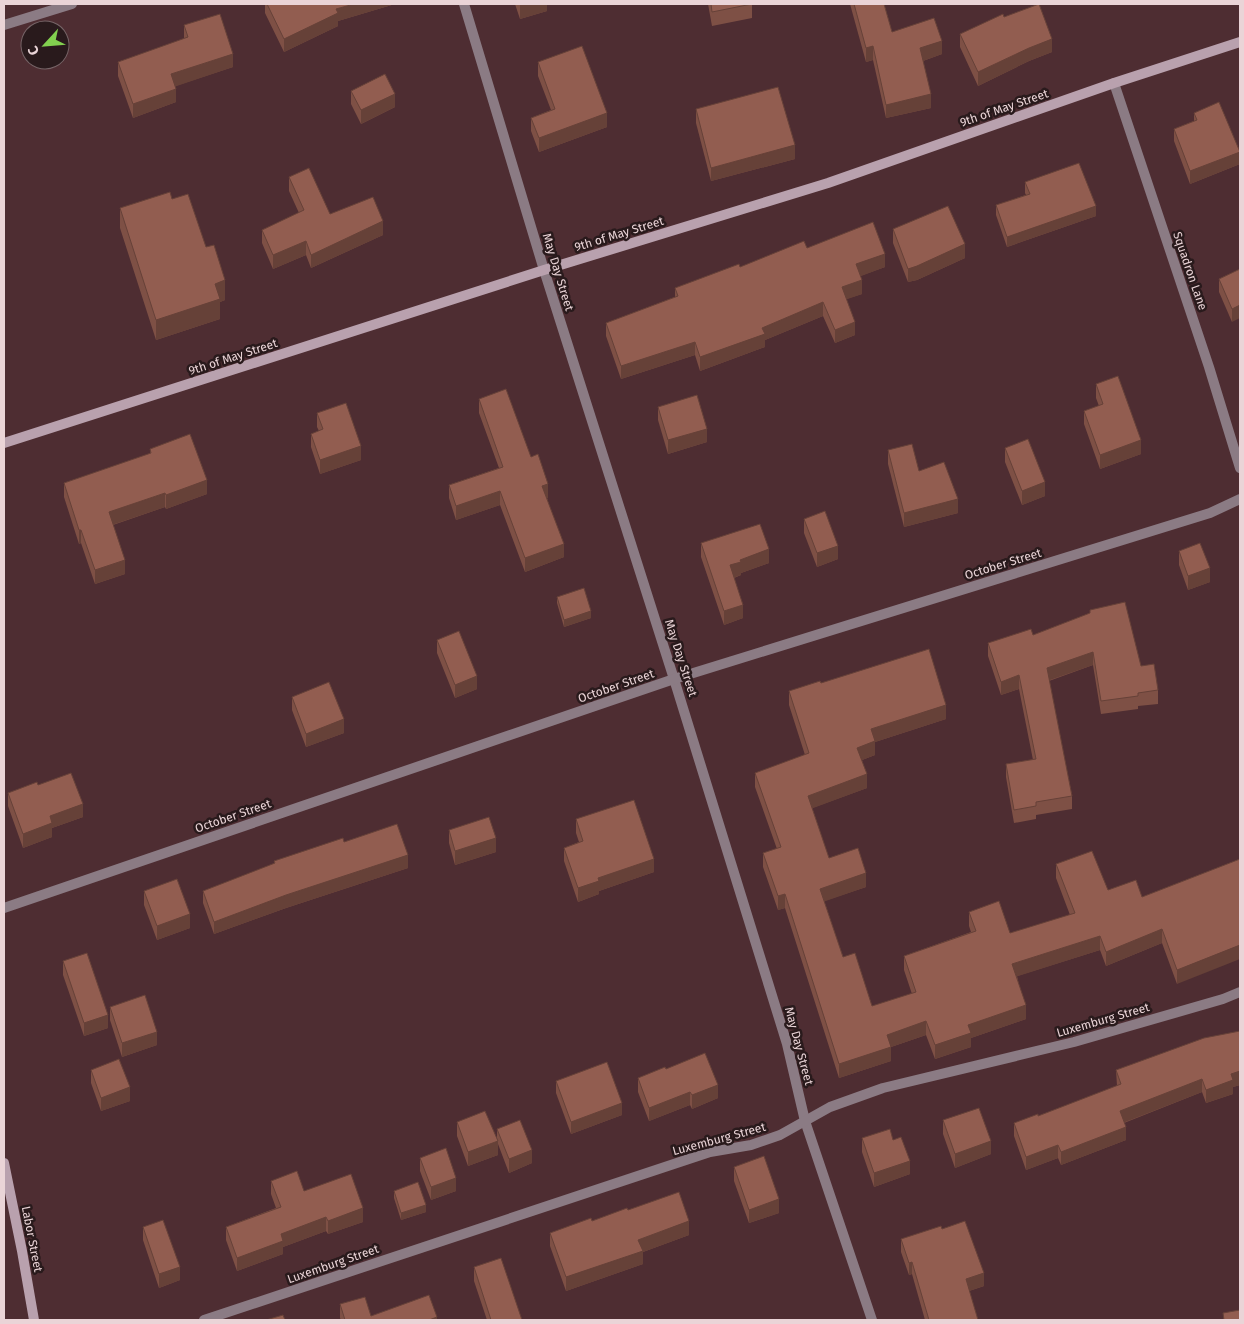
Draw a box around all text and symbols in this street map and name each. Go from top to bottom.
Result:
north arrow [20,20,70,70]
text: С [24,43,43,58]
street label: 9th of May Street [958,86,1051,130]
street label: 9th of May Street [573,214,666,254]
street label: Squadron Lane [1170,230,1210,312]
street label: May Day Street [540,232,577,313]
street label: 9th of May Street [187,336,280,378]
street label: October Street [963,546,1044,582]
street label: May Day Street [662,618,700,699]
street label: October Street [576,666,656,706]
street label: October Street [193,796,273,836]
street label: Luxemburg Street [1055,1000,1152,1040]
street label: May Day Street [782,1005,816,1087]
street label: Luxemburg Street [671,1120,768,1158]
street label: Labor Street [19,1205,45,1274]
street label: Luxemburg Street [285,1242,381,1286]

